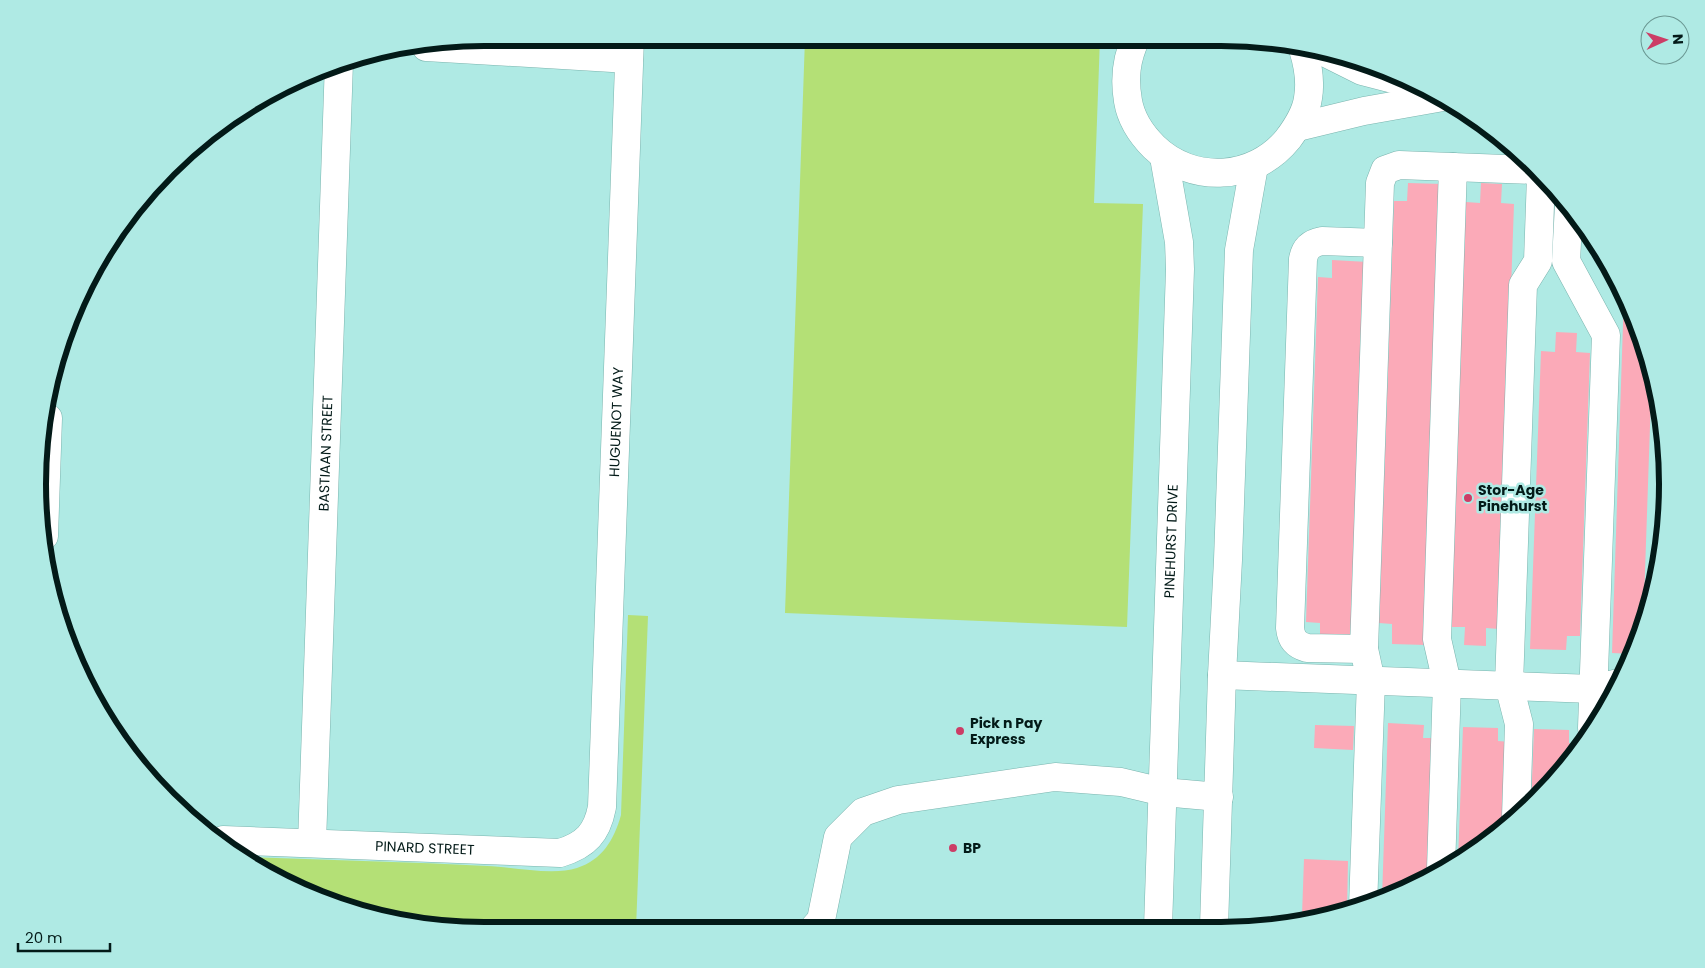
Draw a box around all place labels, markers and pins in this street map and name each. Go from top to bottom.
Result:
place label: Stor-Age Pinehurst [1478,480,1548,516]
marker: Stor-Age Pinehurst [1462,492,1474,504]
place label: Pick n Pay Express [970,713,1043,749]
marker: Pick n Pay Express [954,725,966,737]
place label: BP [963,838,981,858]
marker: BP [947,842,959,854]

